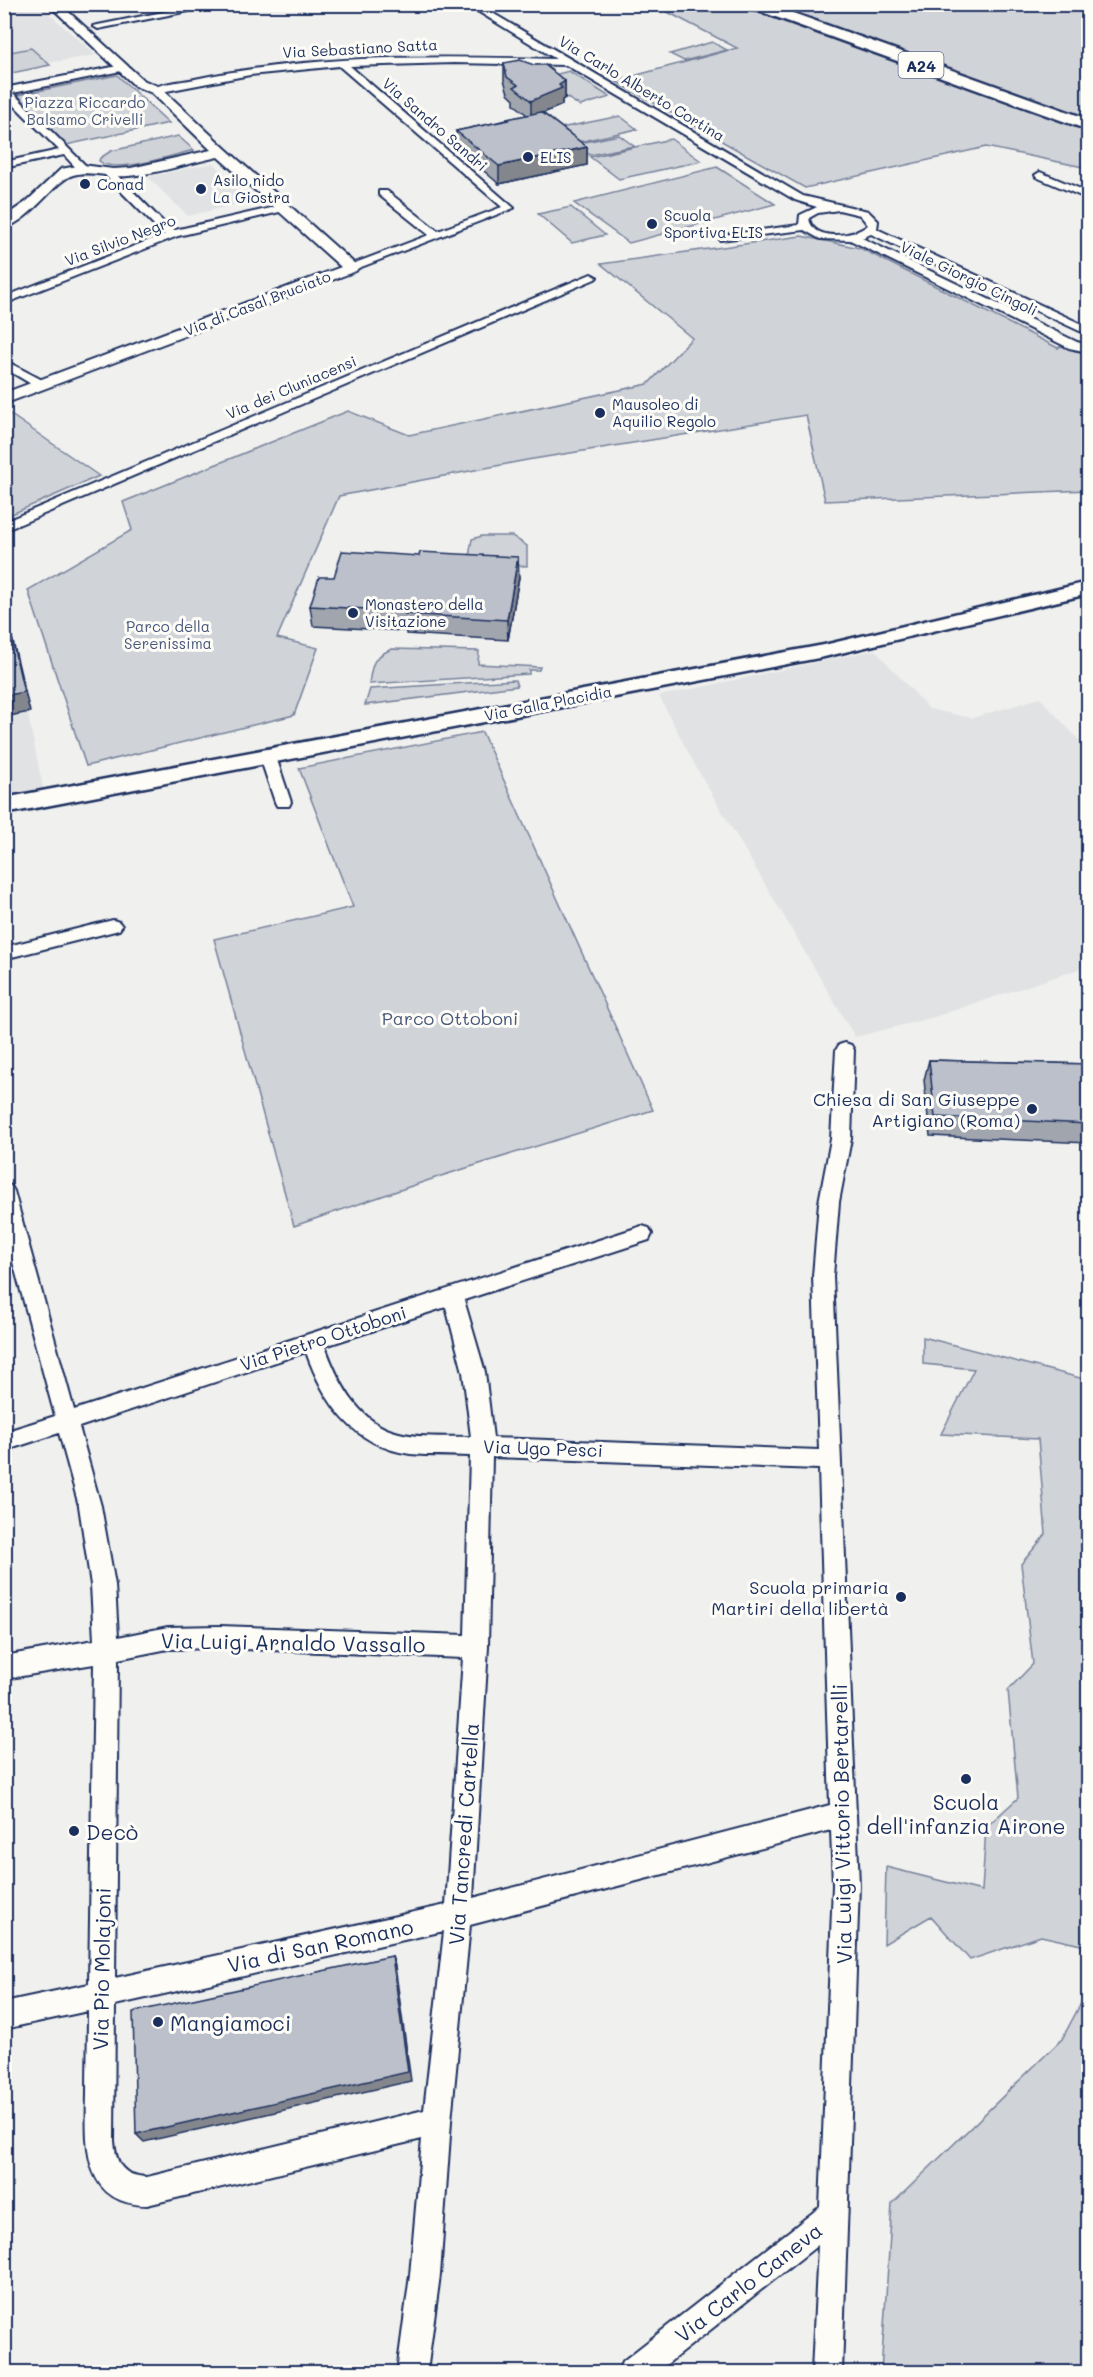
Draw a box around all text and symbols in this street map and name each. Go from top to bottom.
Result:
street label: Via Carlo Alberto Cortina [555,30,729,146]
street label: Via Sebastiano Satta [282,34,438,62]
road number: A24 [898,52,944,78]
street label: Via Sandro Sandri [378,73,492,175]
park label: Piazza Riccardo Balsamo Crivelli [24,92,146,129]
place label: ELIS [540,147,572,167]
marker: ELIS [521,150,535,164]
place label: Asilo nido La Giostra [213,170,290,207]
place label: Conad [97,174,144,194]
marker: Conad [78,177,92,191]
marker: Asilo nido La Giostra [194,182,208,196]
place label: Scuola Sportiva ELIS [664,205,763,242]
street label: Via Silvio Negro [62,210,178,270]
marker: Scuola Sportiva ELIS [645,217,659,231]
street label: Viale Giorgio Cingoli [897,236,1041,320]
street label: Via di Casal Bruciato [181,266,333,340]
street label: Via dei Cluniacensi [223,350,359,424]
place label: Mausoleo di Aquilio Regolo [612,394,716,431]
marker: Mausoleo di Aquilio Regolo [593,406,607,420]
place label: Monastero della Visitazione [365,594,484,631]
marker: Monastero della Visitazione [346,606,360,620]
park label: Parco della Serenissima [124,616,212,653]
street label: Via Galla Placidia [482,681,614,725]
park label: Parco Ottoboni [382,1006,518,1030]
place label: Chiesa di San Giuseppe Artigiano (Roma) [813,1087,1020,1132]
marker: Chiesa di San Giuseppe Artigiano (Roma) [1025,1102,1039,1116]
street label: Via Pietro Ottoboni [237,1300,409,1376]
street label: Via Ugo Pesci [483,1434,603,1462]
place label: Scuola primaria Martiri della libertà [711,1575,889,1620]
marker: Scuola primaria Martiri della libertà [894,1590,908,1604]
street label: Via Luigi Arnaldo Vassallo [160,1626,426,1658]
street label: Via Luigi Vittorio Bertarelli [825,1684,857,1964]
street label: Via Tancredi Cartella [442,1722,484,1946]
marker: Scuola dell'infanzia Airone [959,1772,973,1786]
place label: Scuola dell'infanzia Airone [867,1788,1065,1839]
place label: Decò [86,1818,138,1845]
marker: Decò [67,1824,81,1838]
street label: Via Pio Molajoni [86,1887,116,2051]
street label: Via di San Romano [225,1912,415,1978]
place label: Mangiamoci [170,2009,291,2036]
marker: Mangiamoci [151,2015,165,2029]
street label: Via Carlo Caneva [669,2216,827,2348]

